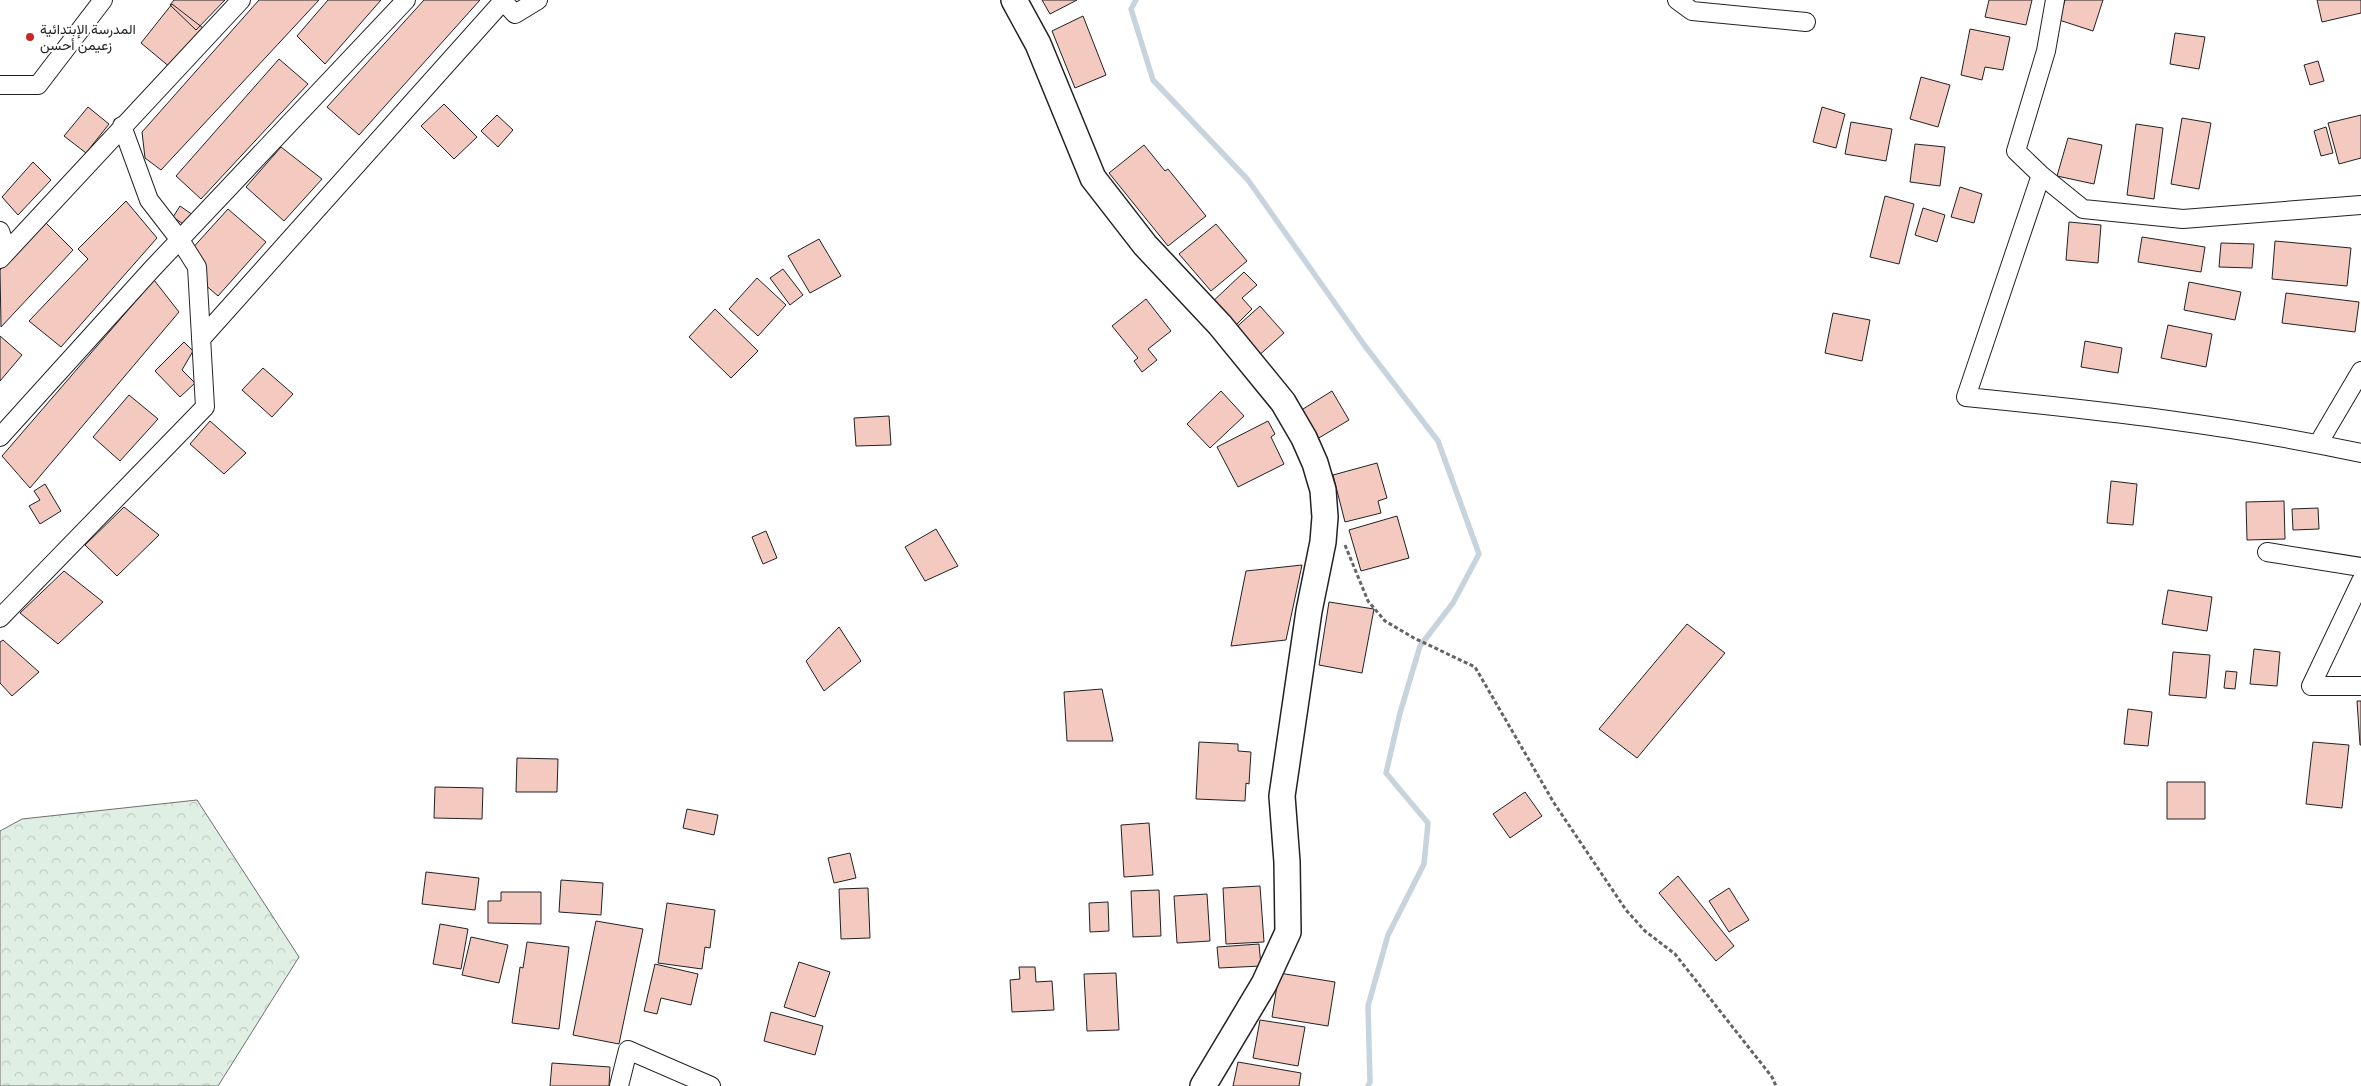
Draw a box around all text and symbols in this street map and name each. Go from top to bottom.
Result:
place label: المدرسة الإبتدائية زعيمن أحسن [40,20,136,54]
marker: المدرسة الإبتدائية زعيمن أحسن [24,31,36,43]

